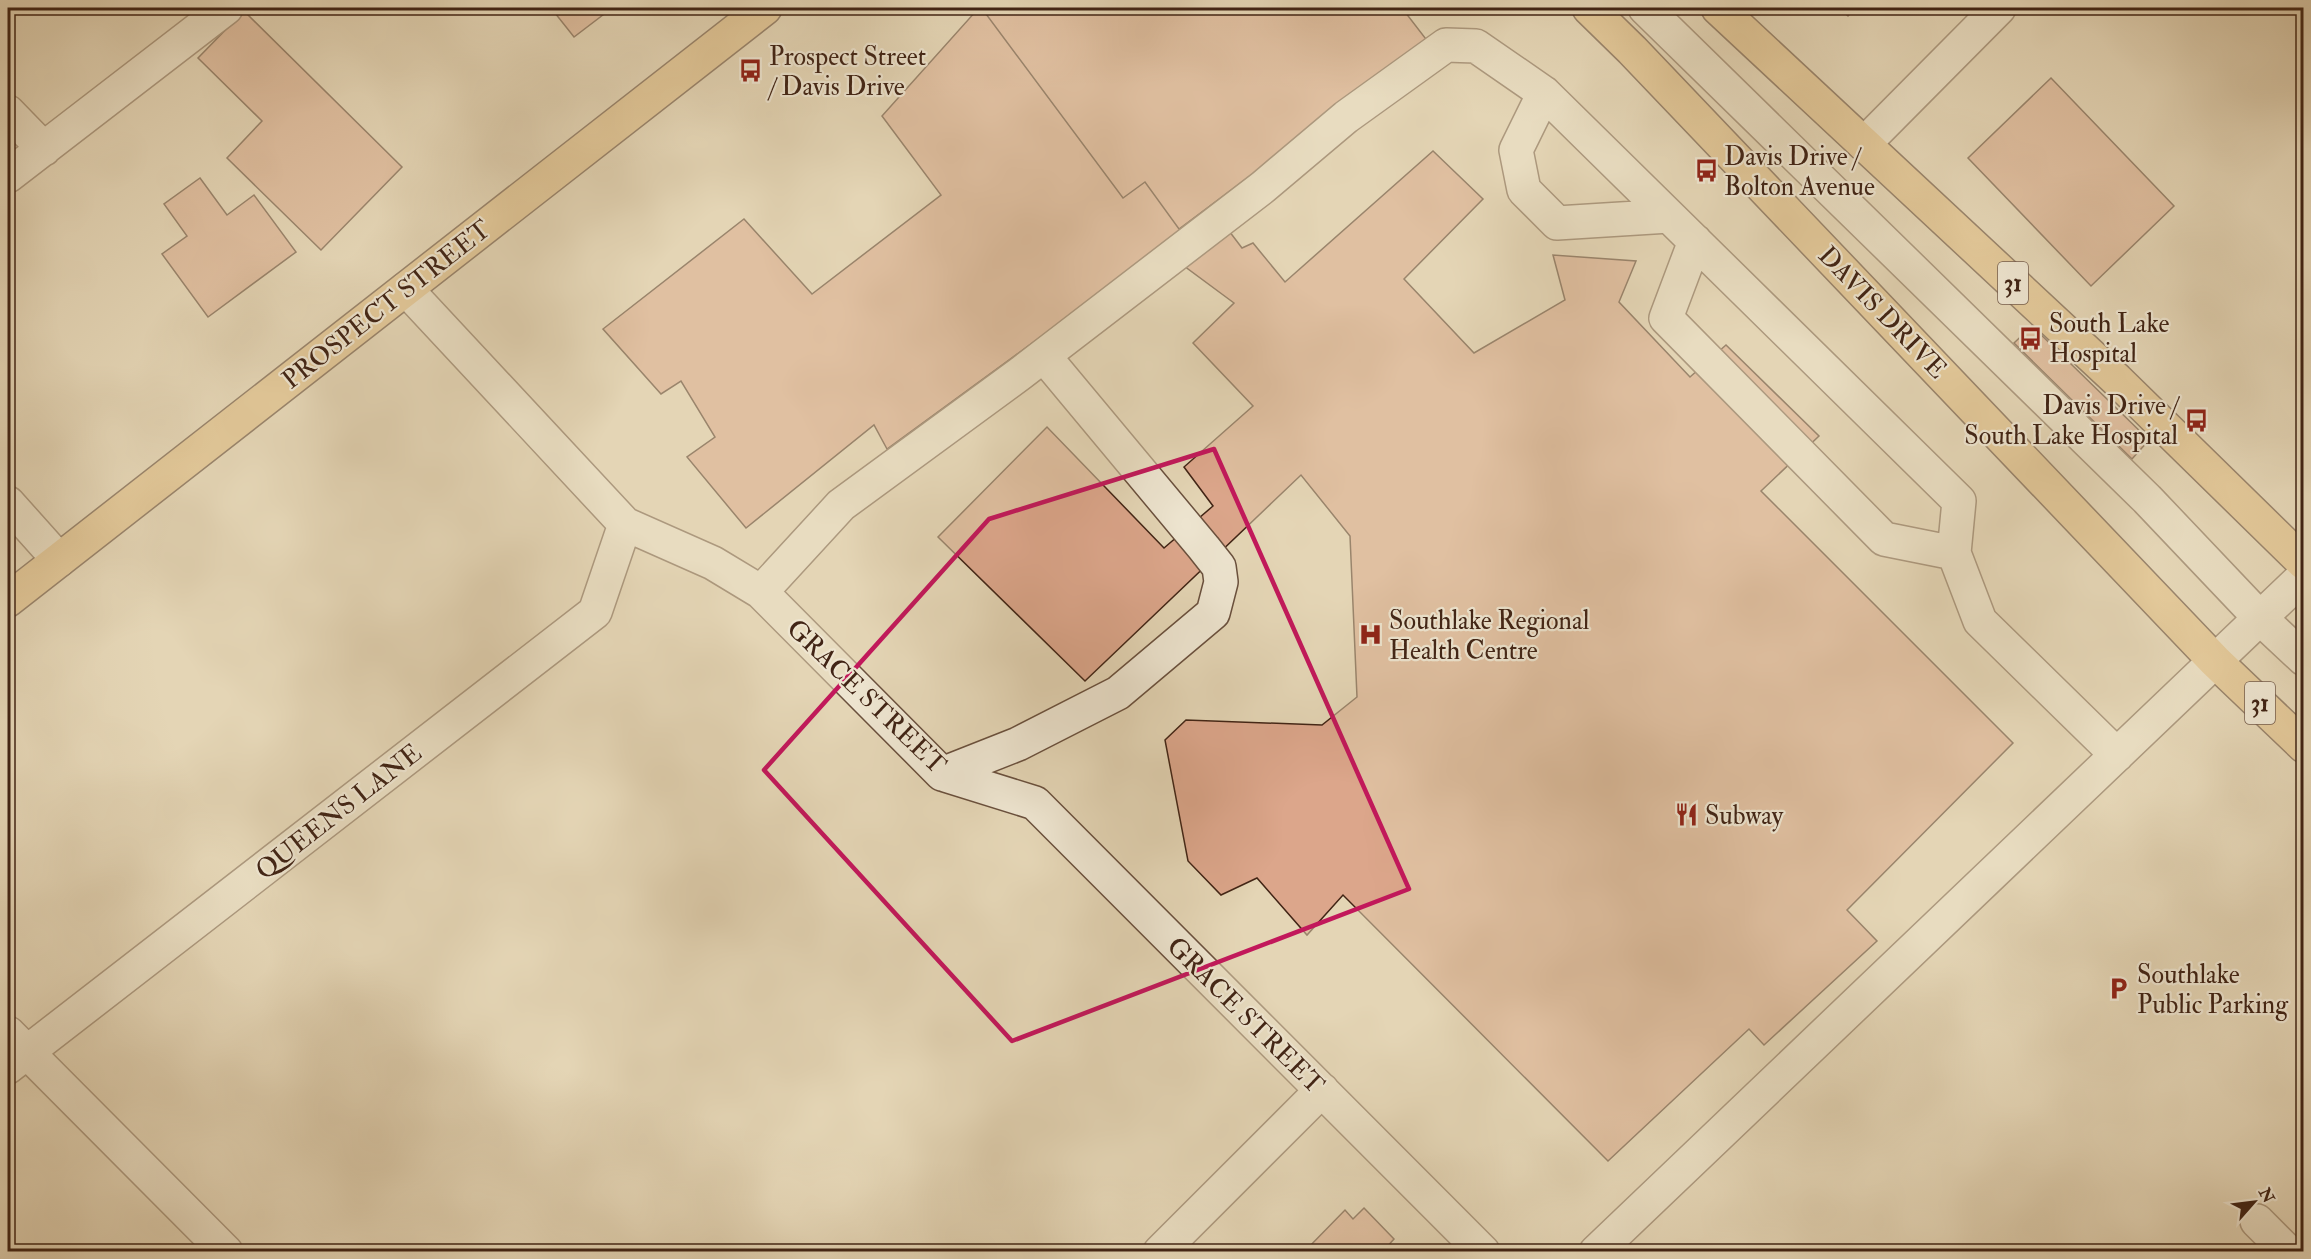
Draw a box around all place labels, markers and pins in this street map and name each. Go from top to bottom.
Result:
place label: Prospect Street / Davis Drive [767,41,926,103]
bus stop icon: Prospect Street / Davis Drive [738,58,764,84]
place label: Davis Drive / Bolton Avenue [1724,141,1875,203]
bus stop icon: Davis Drive / Bolton Avenue [1693,158,1719,184]
place label: South Lake Hospital [2049,308,2169,371]
bus stop icon: South Lake Hospital [2018,325,2044,351]
place label: Davis Drive / South Lake Hospital [1964,390,2180,453]
bus stop icon: Davis Drive / South Lake Hospital [2183,407,2209,433]
place label: Southlake Regional Health Centre [1389,605,1590,667]
hospital icon: Southlake Regional Health Centre [1358,622,1384,648]
place label: Subway [1705,800,1784,832]
restaurant icon: Subway [1674,802,1700,828]
place label: Southlake Public Parking [2137,959,2289,1021]
parking icon: Southlake Public Parking [2106,976,2132,1002]

